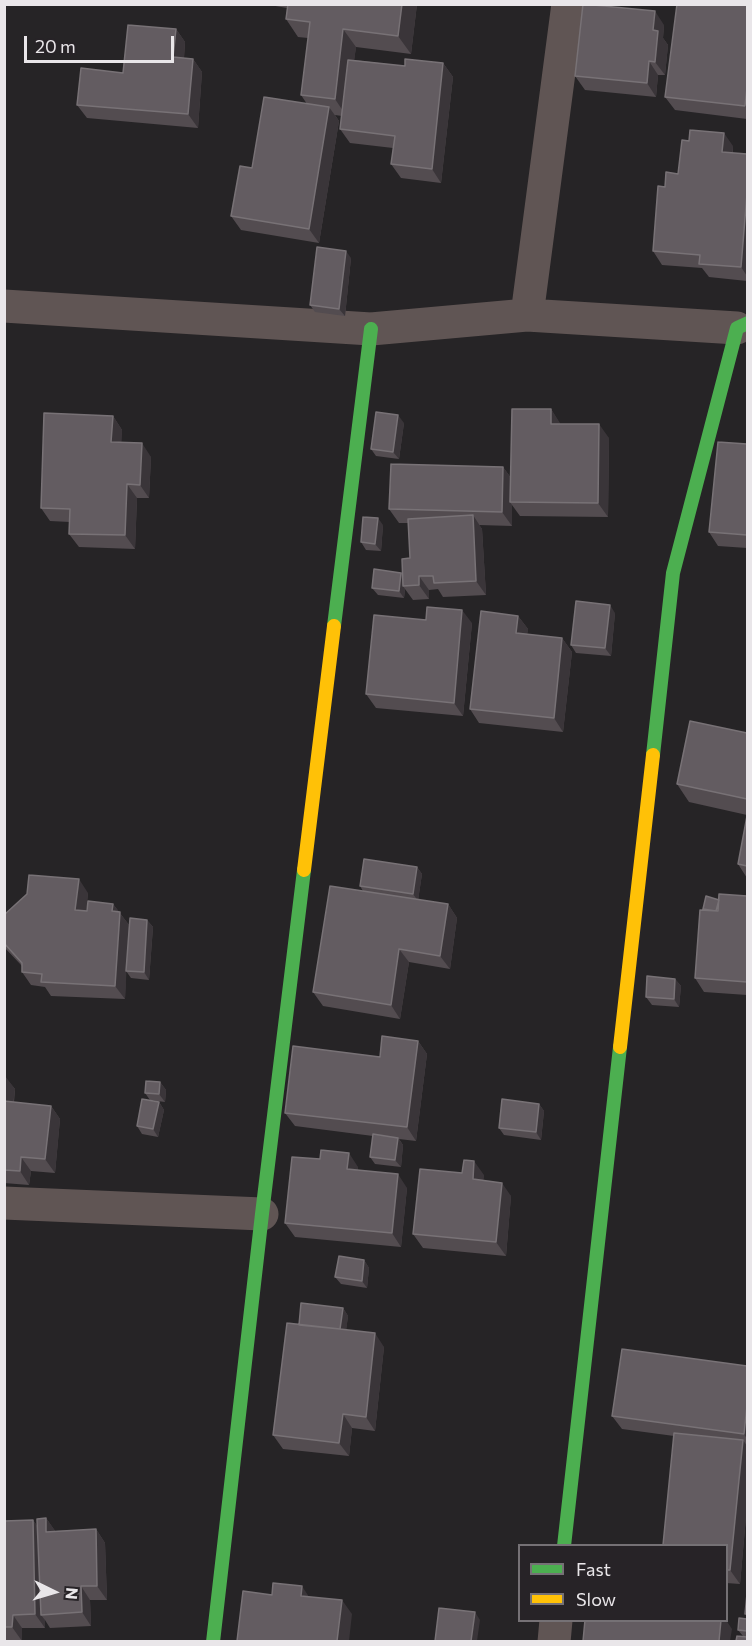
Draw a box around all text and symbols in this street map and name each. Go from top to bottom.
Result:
scale bar [27,24,177,62]
text: 20 m [35,35,76,57]
legend [518,1544,728,1622]
text: Fast [576,1558,611,1580]
north arrow [24,1562,84,1622]
text: N [62,1587,82,1600]
text: Slow [576,1588,616,1610]

